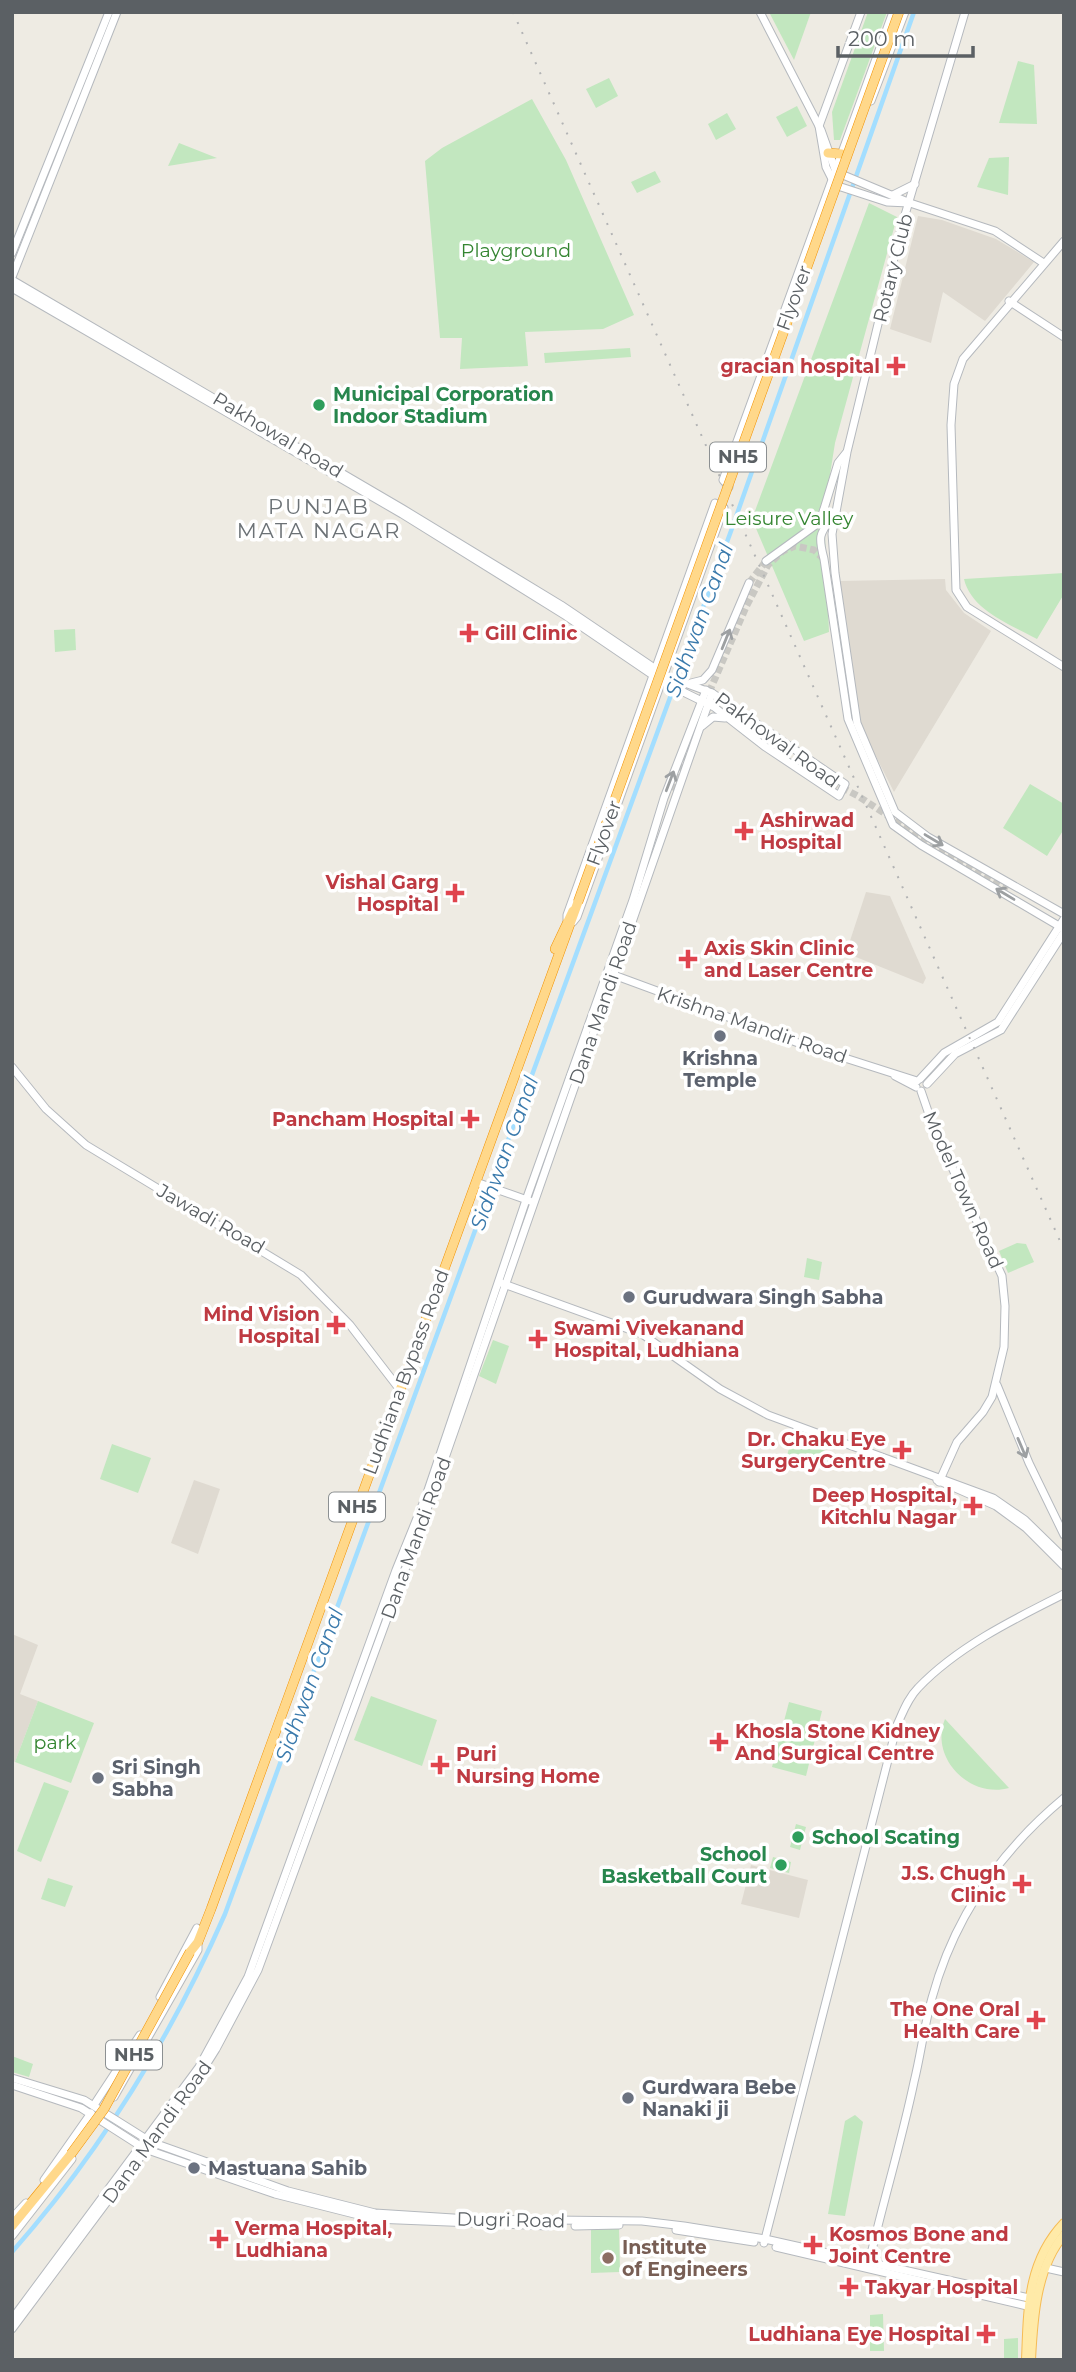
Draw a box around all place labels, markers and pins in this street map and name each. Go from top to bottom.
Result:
place label: gracian hospital [720,355,880,378]
marker: gracian hospital [886,356,906,376]
place label: Municipal Corporation Indoor Stadium [333,383,554,428]
marker: Municipal Corporation Indoor Stadium [311,397,327,413]
place label: Gill Clinic [485,622,577,645]
marker: Gill Clinic [459,623,479,643]
place label: Ashirwad Hospital [759,809,854,854]
marker: Ashirwad Hospital [734,821,754,841]
place label: Vishal Garg Hospital [324,871,439,916]
marker: Vishal Garg Hospital [445,883,465,903]
place label: Axis Skin Clinic and Laser Centre [703,937,873,982]
marker: Axis Skin Clinic and Laser Centre [678,949,698,969]
marker: Krishna Temple [712,1028,728,1044]
place label: Krishna Temple [682,1047,758,1092]
place label: Pancham Hospital [272,1108,454,1131]
marker: Pancham Hospital [460,1109,480,1129]
place label: Gurudwara Singh Sabha [643,1286,883,1309]
marker: Gurudwara Singh Sabha [621,1289,637,1305]
place label: Mind Vision Hospital [203,1303,320,1348]
marker: Mind Vision Hospital [326,1315,346,1335]
place label: Swami Vivekanand Hospital, Ludhiana [554,1317,744,1362]
marker: Swami Vivekanand Hospital, Ludhiana [528,1329,548,1349]
place label: Dr. Chaku Eye SurgeryCentre [741,1428,886,1473]
marker: Dr. Chaku Eye SurgeryCentre [892,1440,912,1460]
place label: Deep Hospital, Kitchlu Nagar [812,1484,957,1529]
marker: Deep Hospital, Kitchlu Nagar [963,1496,983,1516]
place label: Khosla Stone Kidney And Surgical Centre [734,1720,941,1765]
marker: Khosla Stone Kidney And Surgical Centre [709,1732,729,1752]
place label: Puri Nursing Home [456,1743,600,1788]
marker: Puri Nursing Home [430,1755,450,1775]
place label: Sri Singh Sabha [112,1756,201,1801]
marker: Sri Singh Sabha [90,1770,106,1786]
place label: School Scating [812,1826,960,1849]
marker: School Scating [790,1829,806,1845]
place label: School Basketball Court [601,1843,767,1888]
marker: School Basketball Court [773,1857,789,1873]
place label: J.S. Chugh Clinic [900,1862,1006,1907]
marker: J.S. Chugh Clinic [1012,1874,1032,1894]
place label: The One Oral Health Care [890,1998,1020,2043]
marker: The One Oral Health Care [1026,2010,1046,2030]
place label: Gurdwara Bebe Nanaki ji [642,2076,796,2121]
marker: Gurdwara Bebe Nanaki ji [620,2090,636,2106]
place label: Mastuana Sahib [208,2157,367,2180]
marker: Mastuana Sahib [186,2160,202,2176]
place label: Verma Hospital, Ludhiana [234,2217,392,2262]
place label: Kosmos Bone and Joint Centre [828,2223,1009,2268]
marker: Verma Hospital, Ludhiana [209,2229,229,2249]
marker: Kosmos Bone and Joint Centre [803,2235,823,2255]
place label: Institute of Engineers [622,2236,748,2281]
marker: Institute of Engineers [600,2250,616,2266]
place label: Takyar Hospital [865,2276,1018,2299]
marker: Takyar Hospital [839,2277,859,2297]
place label: Ludhiana Eye Hospital [748,2323,970,2346]
marker: Ludhiana Eye Hospital [976,2324,996,2344]

